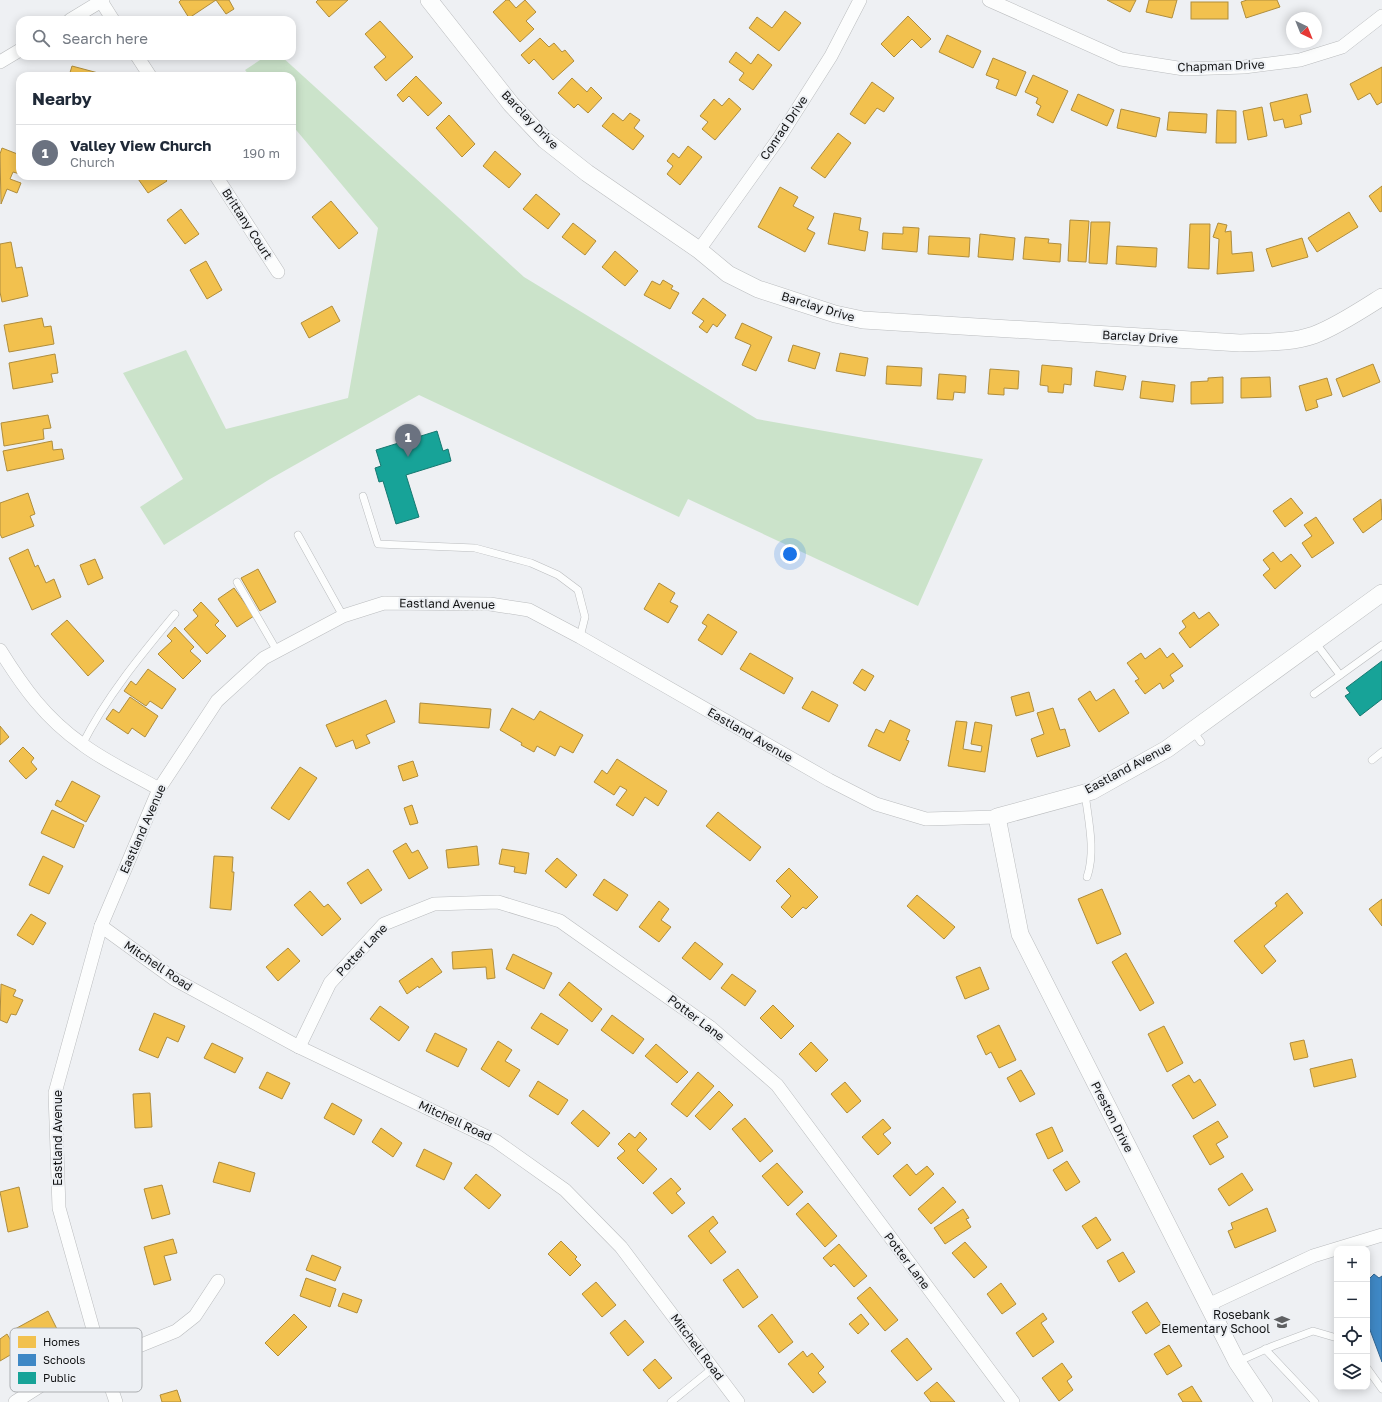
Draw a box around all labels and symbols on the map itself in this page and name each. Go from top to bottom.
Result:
north arrow [1286,12,1322,48]
street label: Chapman Drive [1177,56,1265,75]
street label: Barclay Drive [499,87,562,152]
street label: Conrad Drive [757,93,811,163]
street label: Brittany Court [219,186,276,262]
street label: Barclay Drive [780,288,857,325]
street label: Barclay Drive [1102,327,1178,346]
pin: 1 [395,424,421,457]
your location [780,544,800,564]
street label: Eastland Avenue [399,595,495,612]
street label: Eastland Avenue [705,704,796,765]
street label: Eastland Avenue [1082,738,1174,797]
street label: Eastland Avenue [116,782,169,876]
street label: Potter Lane [333,920,390,979]
street label: Mitchell Road [121,937,195,994]
street label: Potter Lane [665,991,728,1044]
street label: Preston Drive [1088,1079,1137,1155]
street label: Eastland Avenue [50,1090,65,1186]
street label: Mitchell Road [416,1097,494,1144]
street label: Potter Lane [881,1229,934,1292]
place label: Rosebank Elementary School [1161,1307,1270,1336]
street label: Mitchell Road [668,1311,727,1383]
school or university icon: Rosebank Elementary School [1273,1313,1291,1331]
legend [10,1328,142,1392]
text: Homes [43,1335,80,1348]
text: Schools [43,1353,86,1366]
text: Public [43,1371,76,1384]

